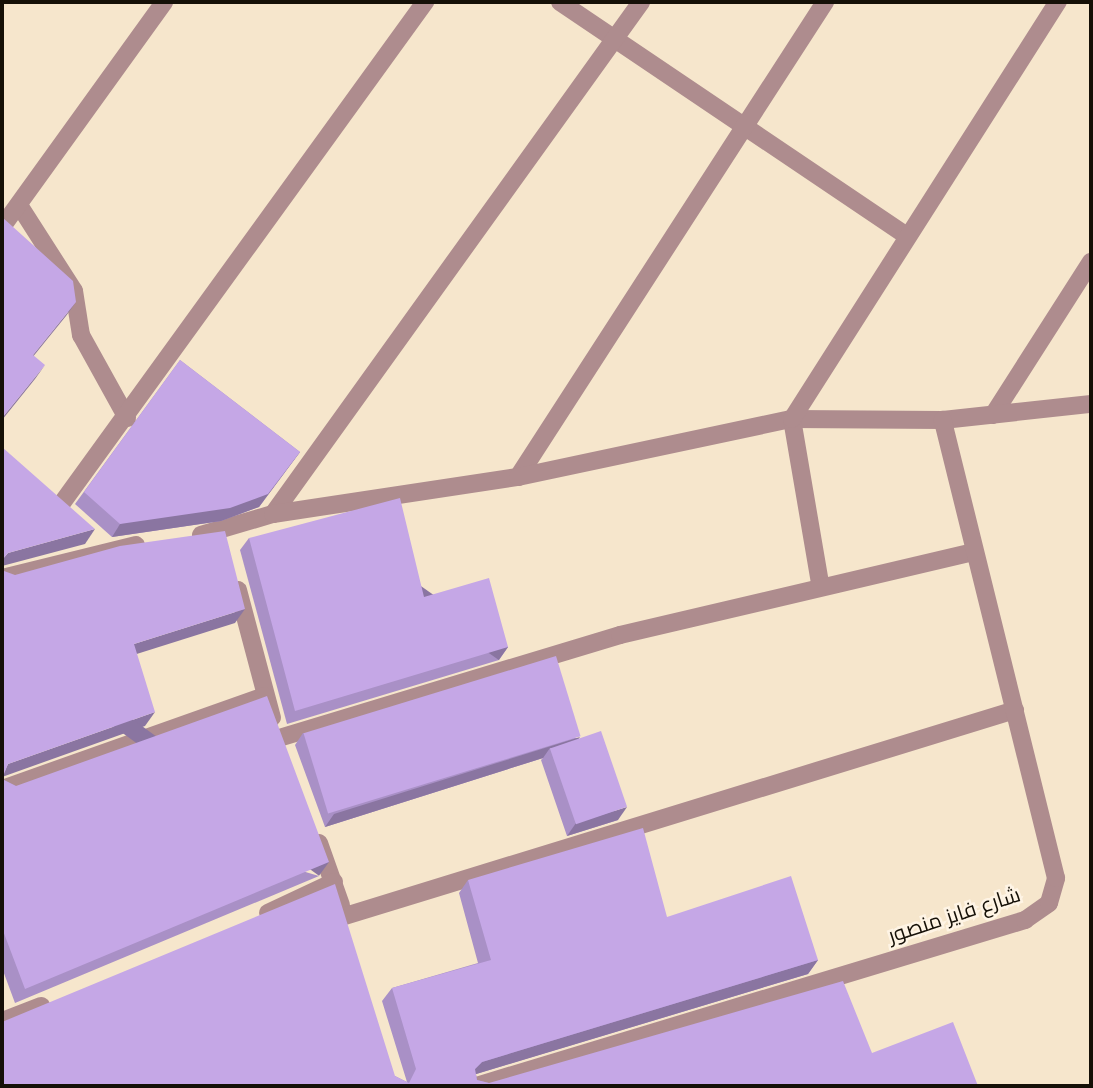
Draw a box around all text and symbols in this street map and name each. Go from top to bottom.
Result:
street label: شارع فايز منصور [885,882,1023,948]

